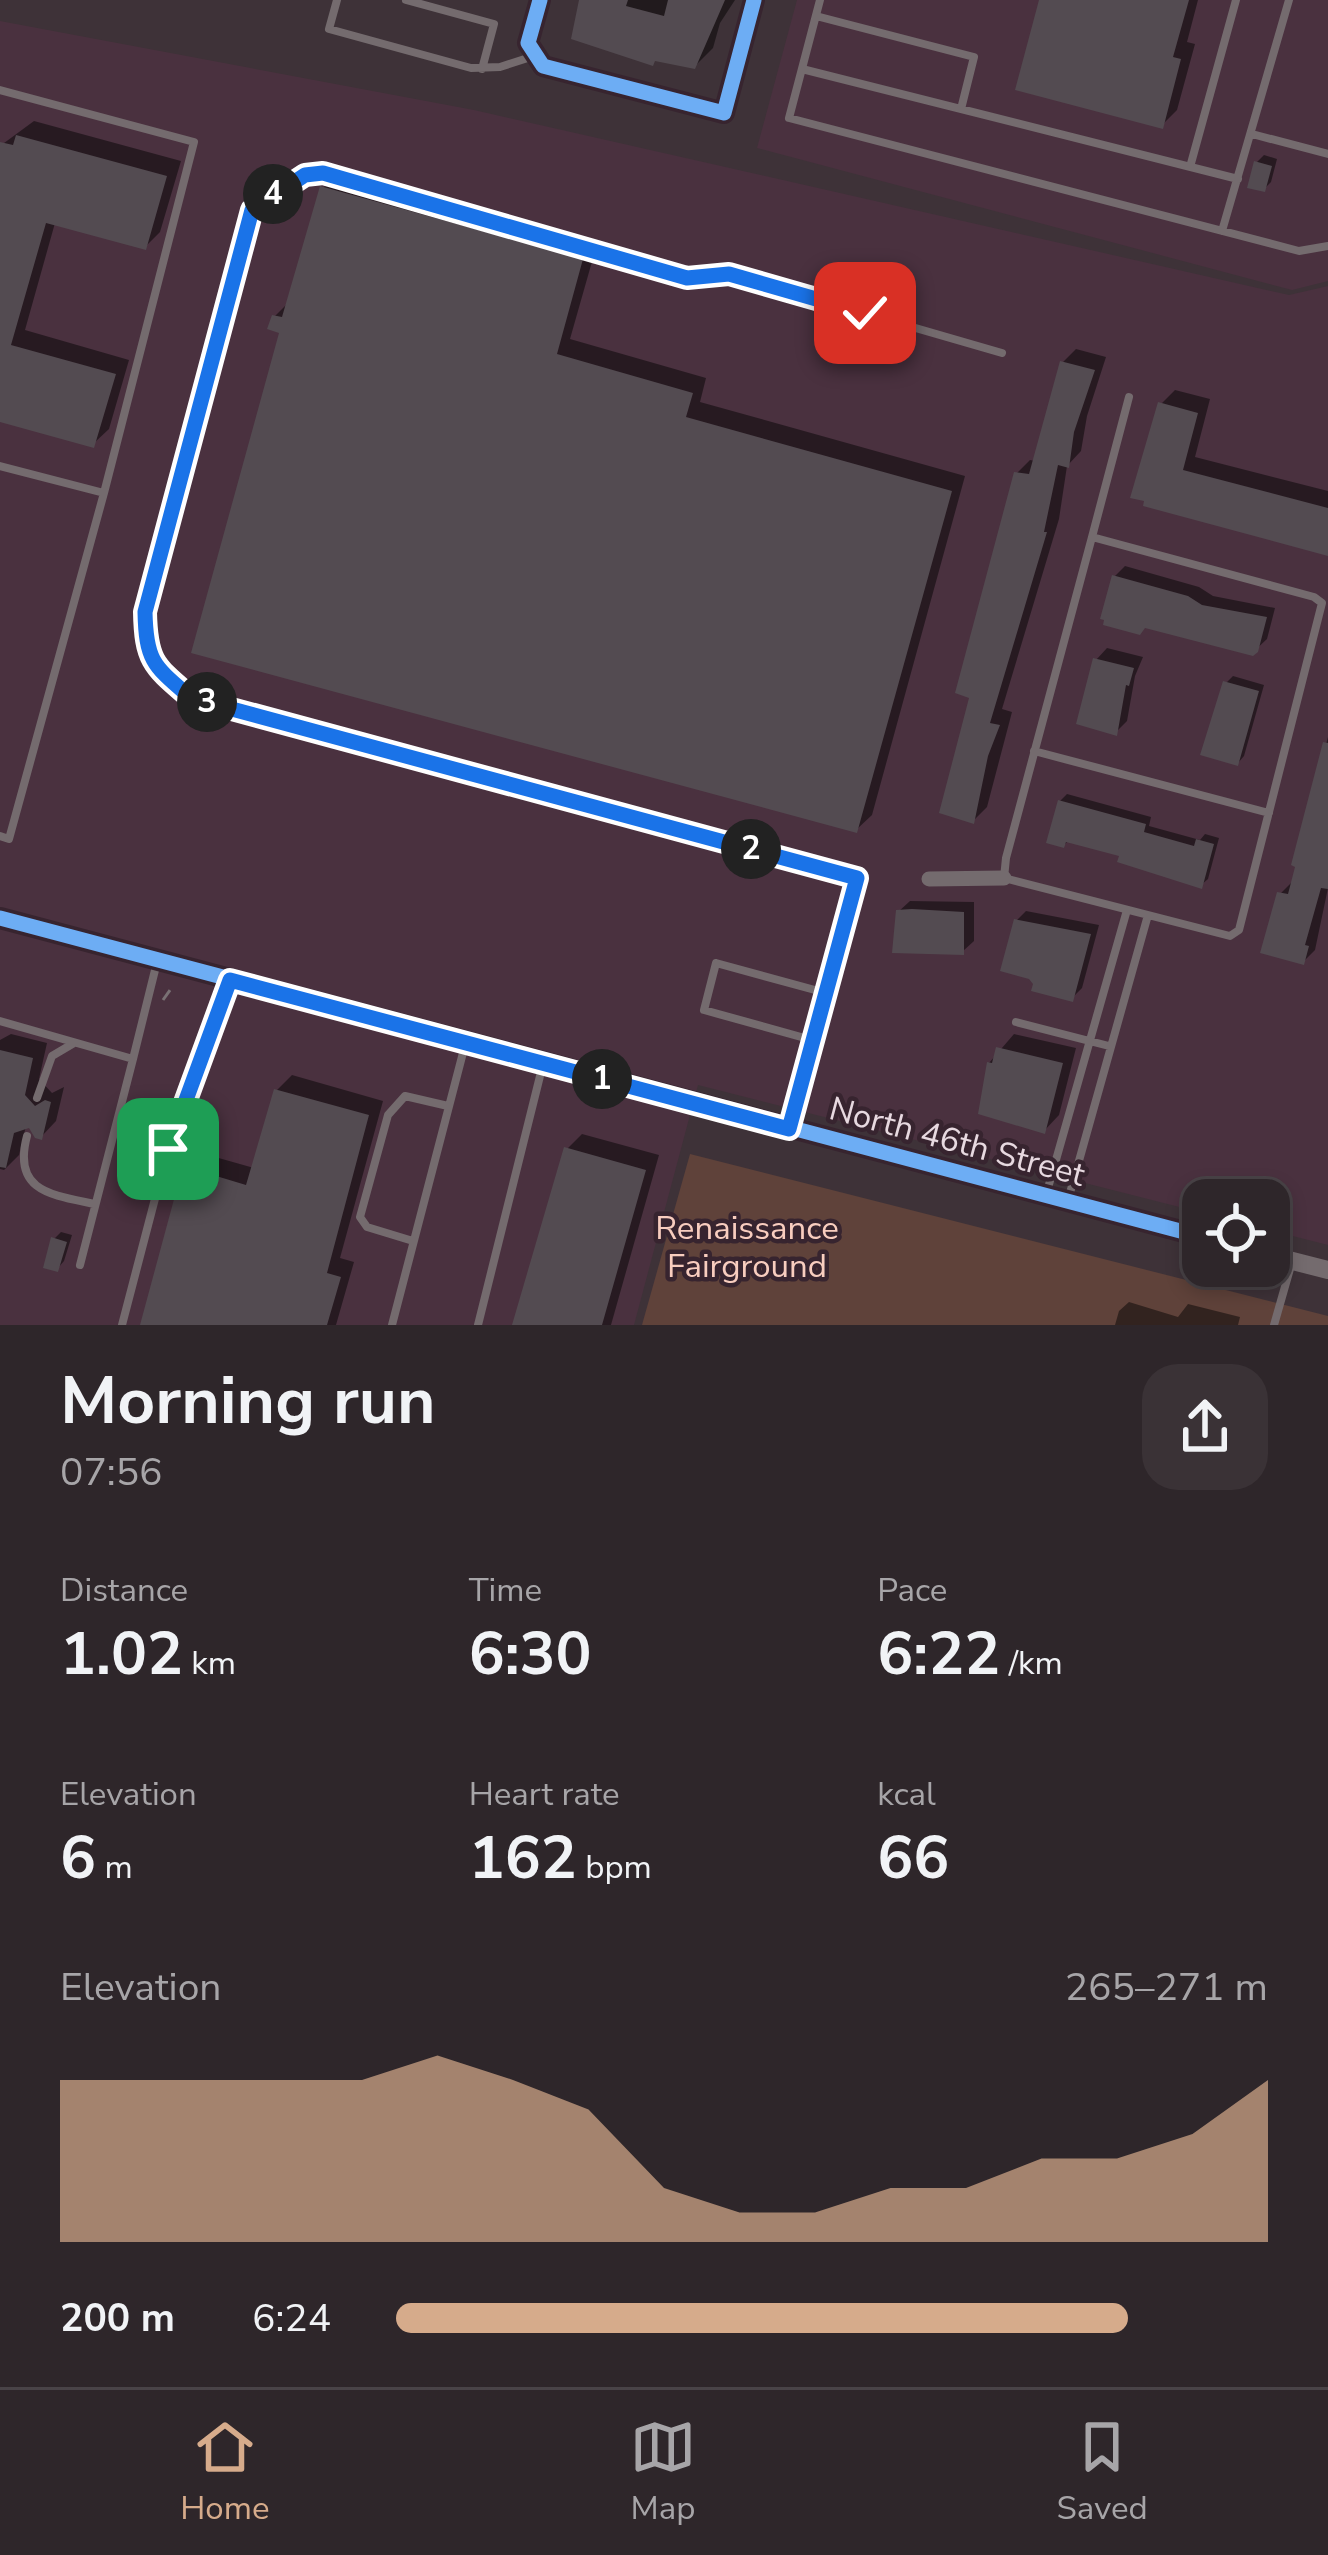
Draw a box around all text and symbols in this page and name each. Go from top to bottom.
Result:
pin: 4 [243,164,303,224]
text: 4 [263,171,283,216]
pin [814,262,916,364]
icon: check [832,280,898,346]
pin: 3 [177,672,237,732]
text: 3 [197,679,217,724]
pin: 2 [721,819,781,879]
text: 2 [741,826,761,871]
pin: 1 [572,1049,632,1109]
text: 1 [592,1056,612,1101]
street label: North 46th Street [824,1086,1090,1198]
pin [117,1098,219,1200]
icon: arrive [135,1116,201,1182]
map controls [1182,1179,1290,1287]
button: locate [1182,1179,1290,1287]
park label: Renaissance Fairground [655,1206,839,1289]
text: Morning run [60,1356,436,1446]
button: share [1142,1364,1268,1490]
text: 07:56 [60,1446,163,1499]
text: Distance [60,1568,188,1613]
text: Time [469,1568,542,1613]
text: Pace [877,1568,947,1613]
text: 1.02 [60,1613,183,1695]
text: 6:30 [469,1613,592,1695]
text: 6:22 [877,1613,1000,1695]
text: km [183,1641,236,1686]
text: /km [1000,1641,1063,1686]
text: Elevation [60,1772,197,1817]
text: Heart rate [469,1772,620,1817]
text: kcal [877,1772,936,1817]
text: 6 [60,1817,96,1899]
text: 162 [469,1817,577,1899]
text: 66 [877,1817,949,1899]
text: m [96,1845,133,1890]
text: bpm [577,1845,652,1890]
text: Elevation [60,1961,221,2014]
text: 265–271 m [1065,1961,1268,2014]
text: 200 m [60,2292,175,2345]
text: 6:24 [252,2292,331,2345]
tab: Home [180,2414,270,2531]
tab: Map [630,2414,696,2531]
tab: Saved [1057,2414,1148,2531]

